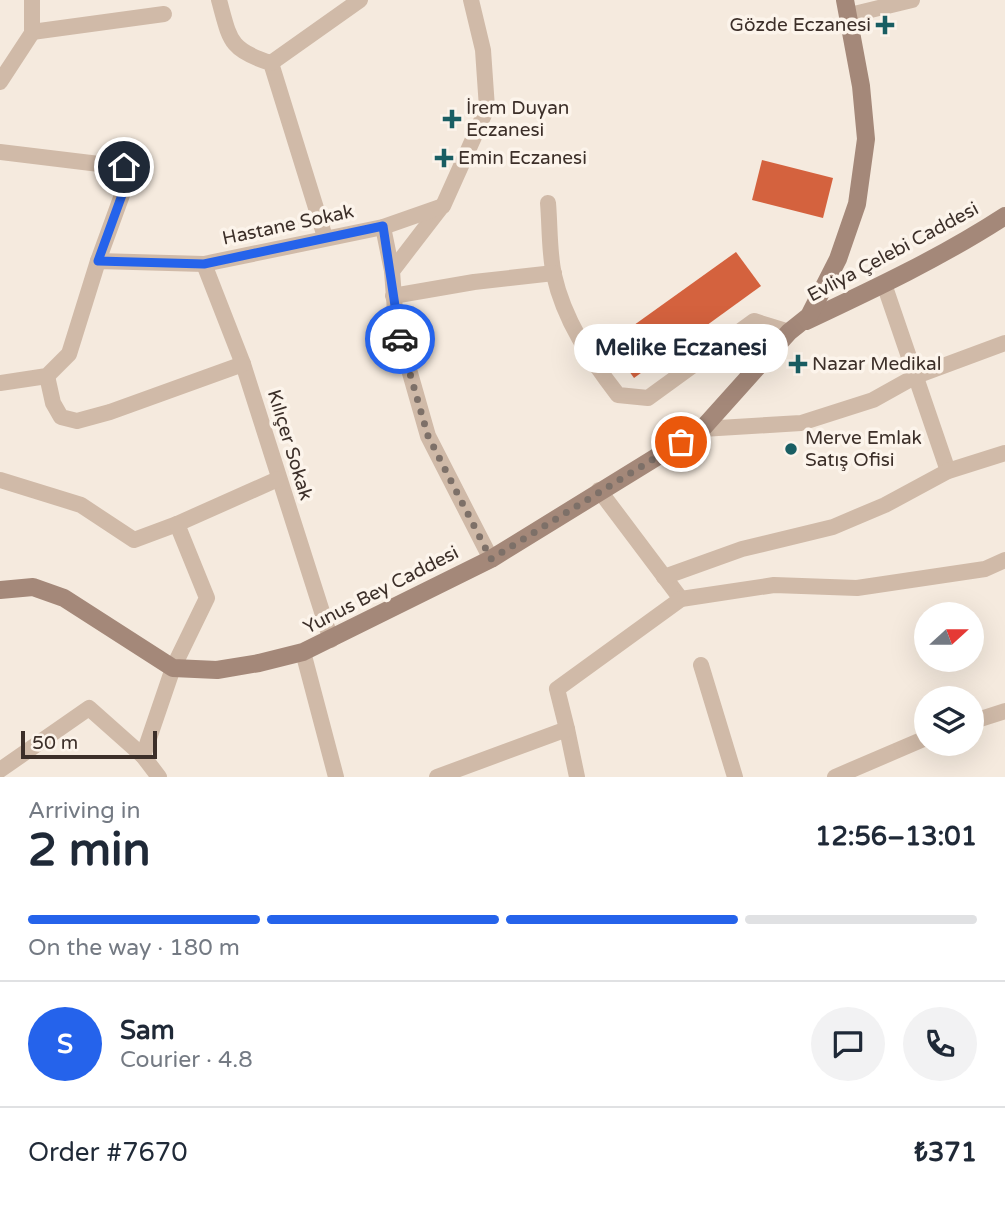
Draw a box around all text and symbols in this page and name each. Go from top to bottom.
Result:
place label: Gözde Eczanesi [730,14,871,36]
marker: Gözde Eczanesi [877,17,893,33]
place label: İrem Duyan Eczanesi [466,97,569,141]
marker: İrem Duyan Eczanesi [444,111,460,127]
pin [94,137,154,197]
place label: Emin Eczanesi [458,147,587,169]
icon: home [105,148,143,186]
marker: Emin Eczanesi [436,150,452,166]
street label: Evliya Çelebi Caddesi [804,198,982,306]
street label: Hastane Sokak [220,200,356,250]
courier [365,304,435,374]
icon: car [381,320,419,358]
callout: Melike Eczanesi [574,323,788,372]
text: Melike Eczanesi [595,334,767,362]
place label: Nazar Medikal [812,353,941,375]
marker: Nazar Medikal [790,356,806,372]
street label: Kılıçer Sokak [263,387,317,503]
pin [651,412,711,472]
icon: bag [662,423,700,461]
place label: Merve Emlak Satış Ofisi [805,427,922,471]
marker: Merve Emlak Satış Ofisi [783,441,799,457]
street label: Yunus Bey Caddesi [300,541,462,639]
north arrow [914,602,984,672]
map controls [914,602,984,756]
button: layers [914,686,984,756]
scale bar [21,728,158,760]
text: 50 m [32,732,78,754]
text: Arriving in [28,797,141,825]
text: 12:56–13:01 [815,821,977,852]
text: 2 min [28,823,151,878]
text: On the way · 180 m [28,934,240,962]
button: chat [811,1007,885,1081]
button: phone [903,1007,977,1081]
text: Sam [120,1015,175,1046]
text: S [57,1029,73,1060]
text: Courier · 4.8 [120,1046,253,1074]
text: Order #7670 [28,1137,188,1168]
text: ₺371 [914,1137,977,1168]

